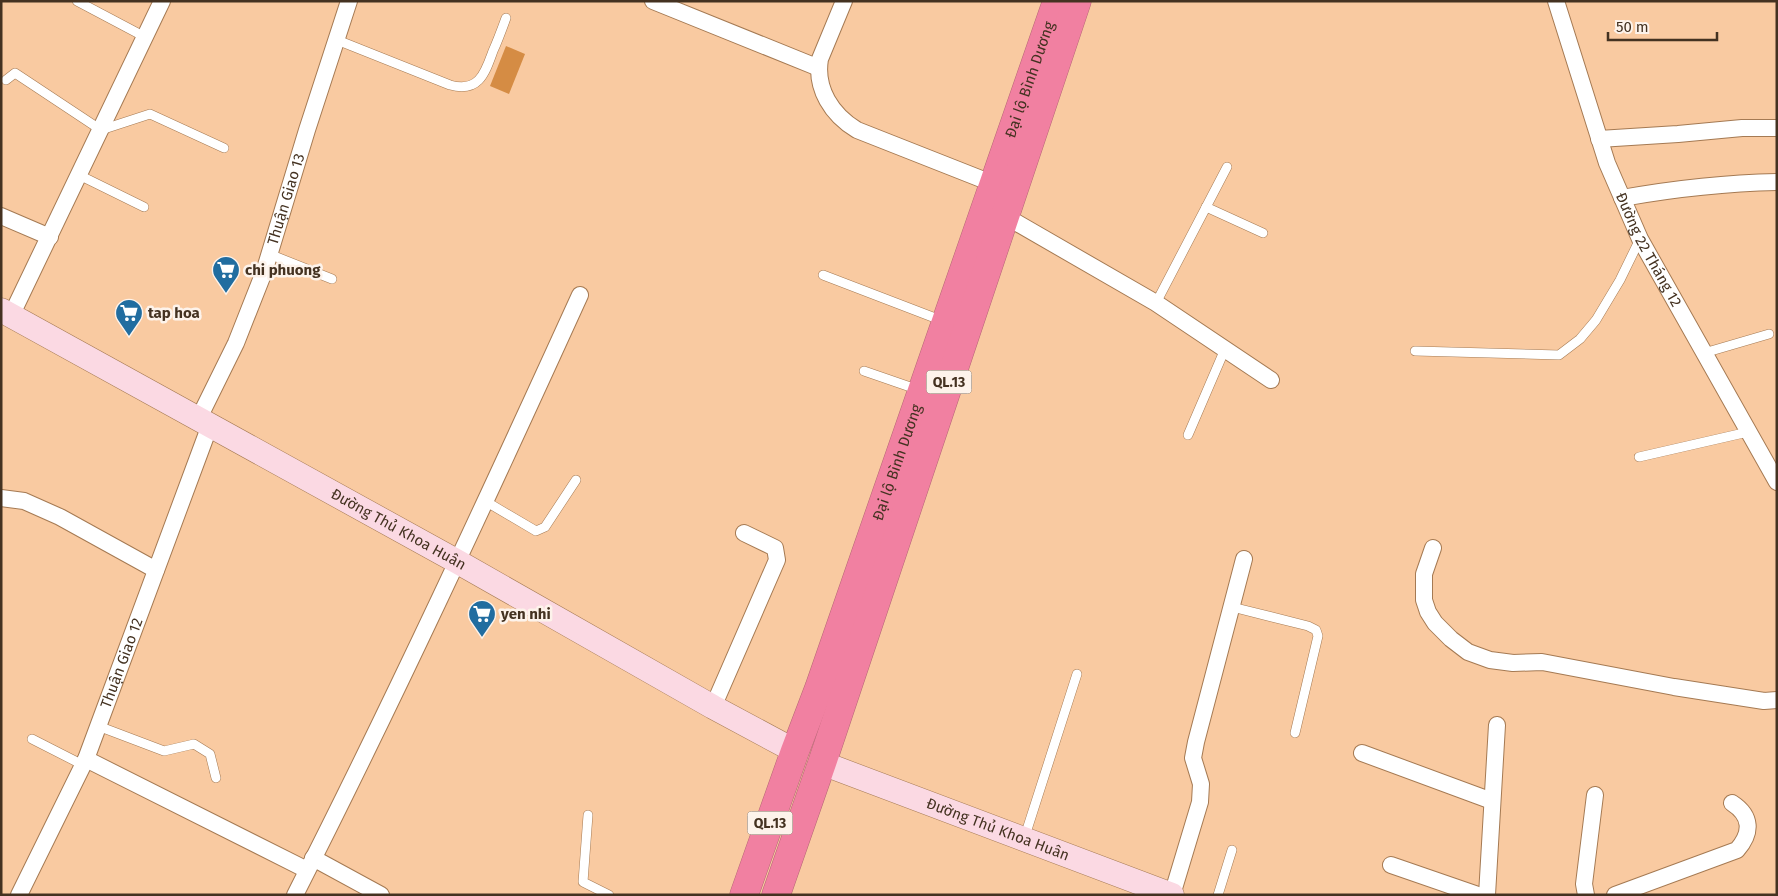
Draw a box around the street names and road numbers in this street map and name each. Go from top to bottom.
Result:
street label: Đại lộ Bình Dương [1001,19,1058,140]
street label: Thuận Giao 13 [264,151,308,247]
street label: Đường 22 Tháng 12 [1612,190,1685,310]
road number: QL.13 [926,371,972,394]
street label: Đại lộ Bình Dương [869,402,926,523]
street label: Đường Thủ Khoa Huân [328,485,469,574]
street label: Thuận Giao 12 [97,615,147,711]
street label: Đường Thủ Khoa Huân [924,794,1072,865]
road number: QL.13 [748,811,792,834]

